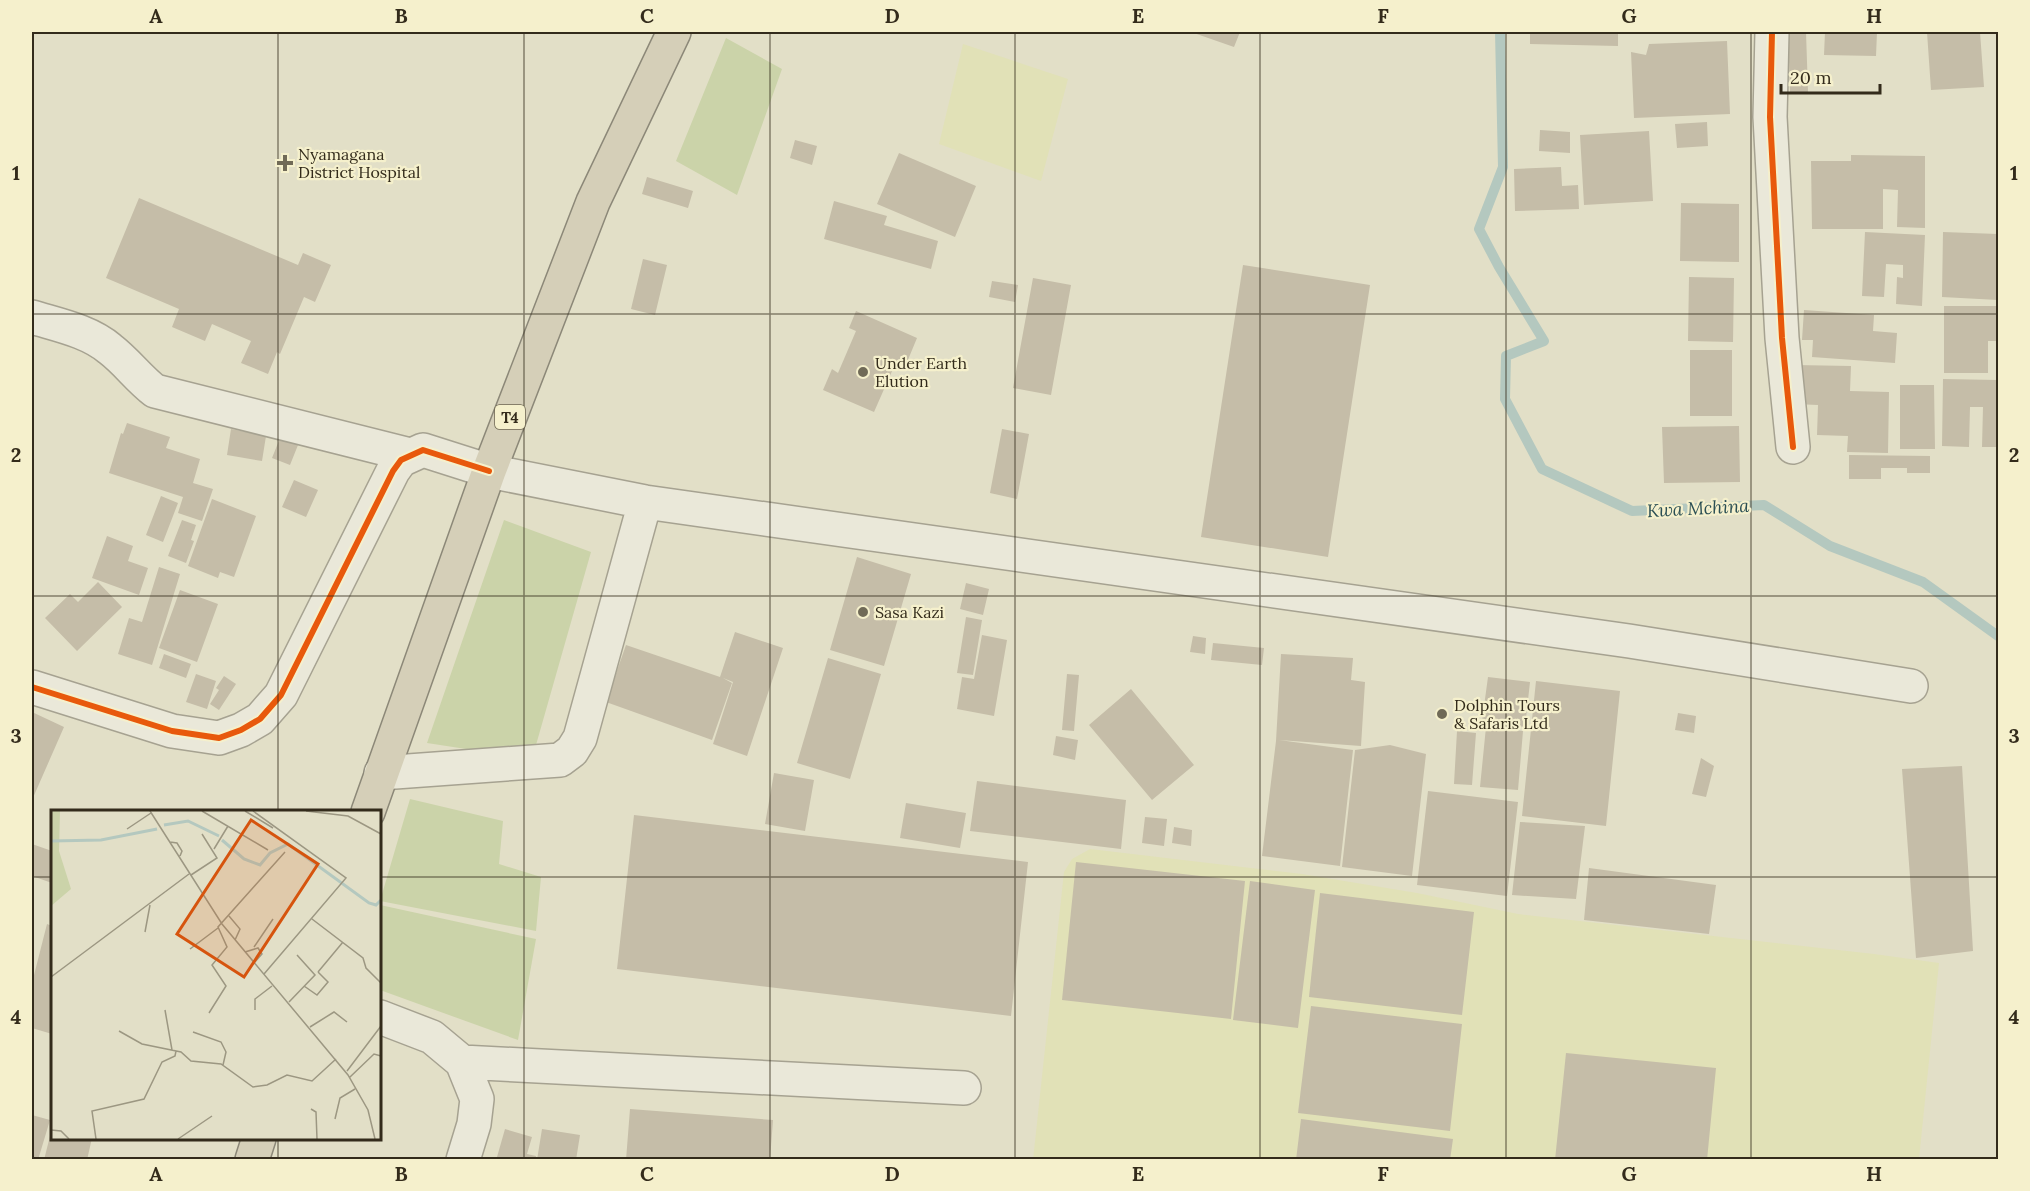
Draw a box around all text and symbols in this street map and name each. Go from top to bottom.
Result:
text: A [149,3,163,28]
text: B [394,3,408,28]
text: C [640,3,654,28]
text: D [884,3,900,28]
text: E [1132,3,1144,28]
text: F [1377,3,1389,28]
text: G [1621,3,1637,28]
text: H [1866,3,1882,28]
scale bar [1781,57,1880,95]
text: 20 m [1790,66,1832,89]
place label: Nyamagana District Hospital [298,144,420,182]
marker: Nyamagana District Hospital [276,154,294,172]
text: 1 [12,160,20,185]
text: 1 [2010,160,2018,185]
place label: Under Earth Elution [875,353,968,391]
marker: Under Earth Elution [856,365,870,379]
road number: T4 [495,405,525,429]
text: 2 [11,442,21,467]
text: 2 [2009,442,2019,467]
water label: Kwa Mchina [1646,494,1750,522]
place label: Sasa Kazi [875,602,944,622]
marker: Sasa Kazi [856,605,870,619]
place label: Dolphin Tours & Safaris Ltd [1454,695,1560,733]
marker: Dolphin Tours & Safaris Ltd [1435,707,1449,721]
text: 3 [10,723,22,748]
text: 3 [2008,723,2020,748]
inset map [51,810,381,1140]
text: 4 [11,1004,22,1029]
text: 4 [2009,1004,2020,1029]
text: A [149,1161,163,1186]
text: B [394,1161,408,1186]
text: C [640,1161,654,1186]
text: D [884,1161,900,1186]
text: E [1132,1161,1144,1186]
text: F [1377,1161,1389,1186]
text: G [1621,1161,1637,1186]
text: H [1866,1161,1882,1186]

